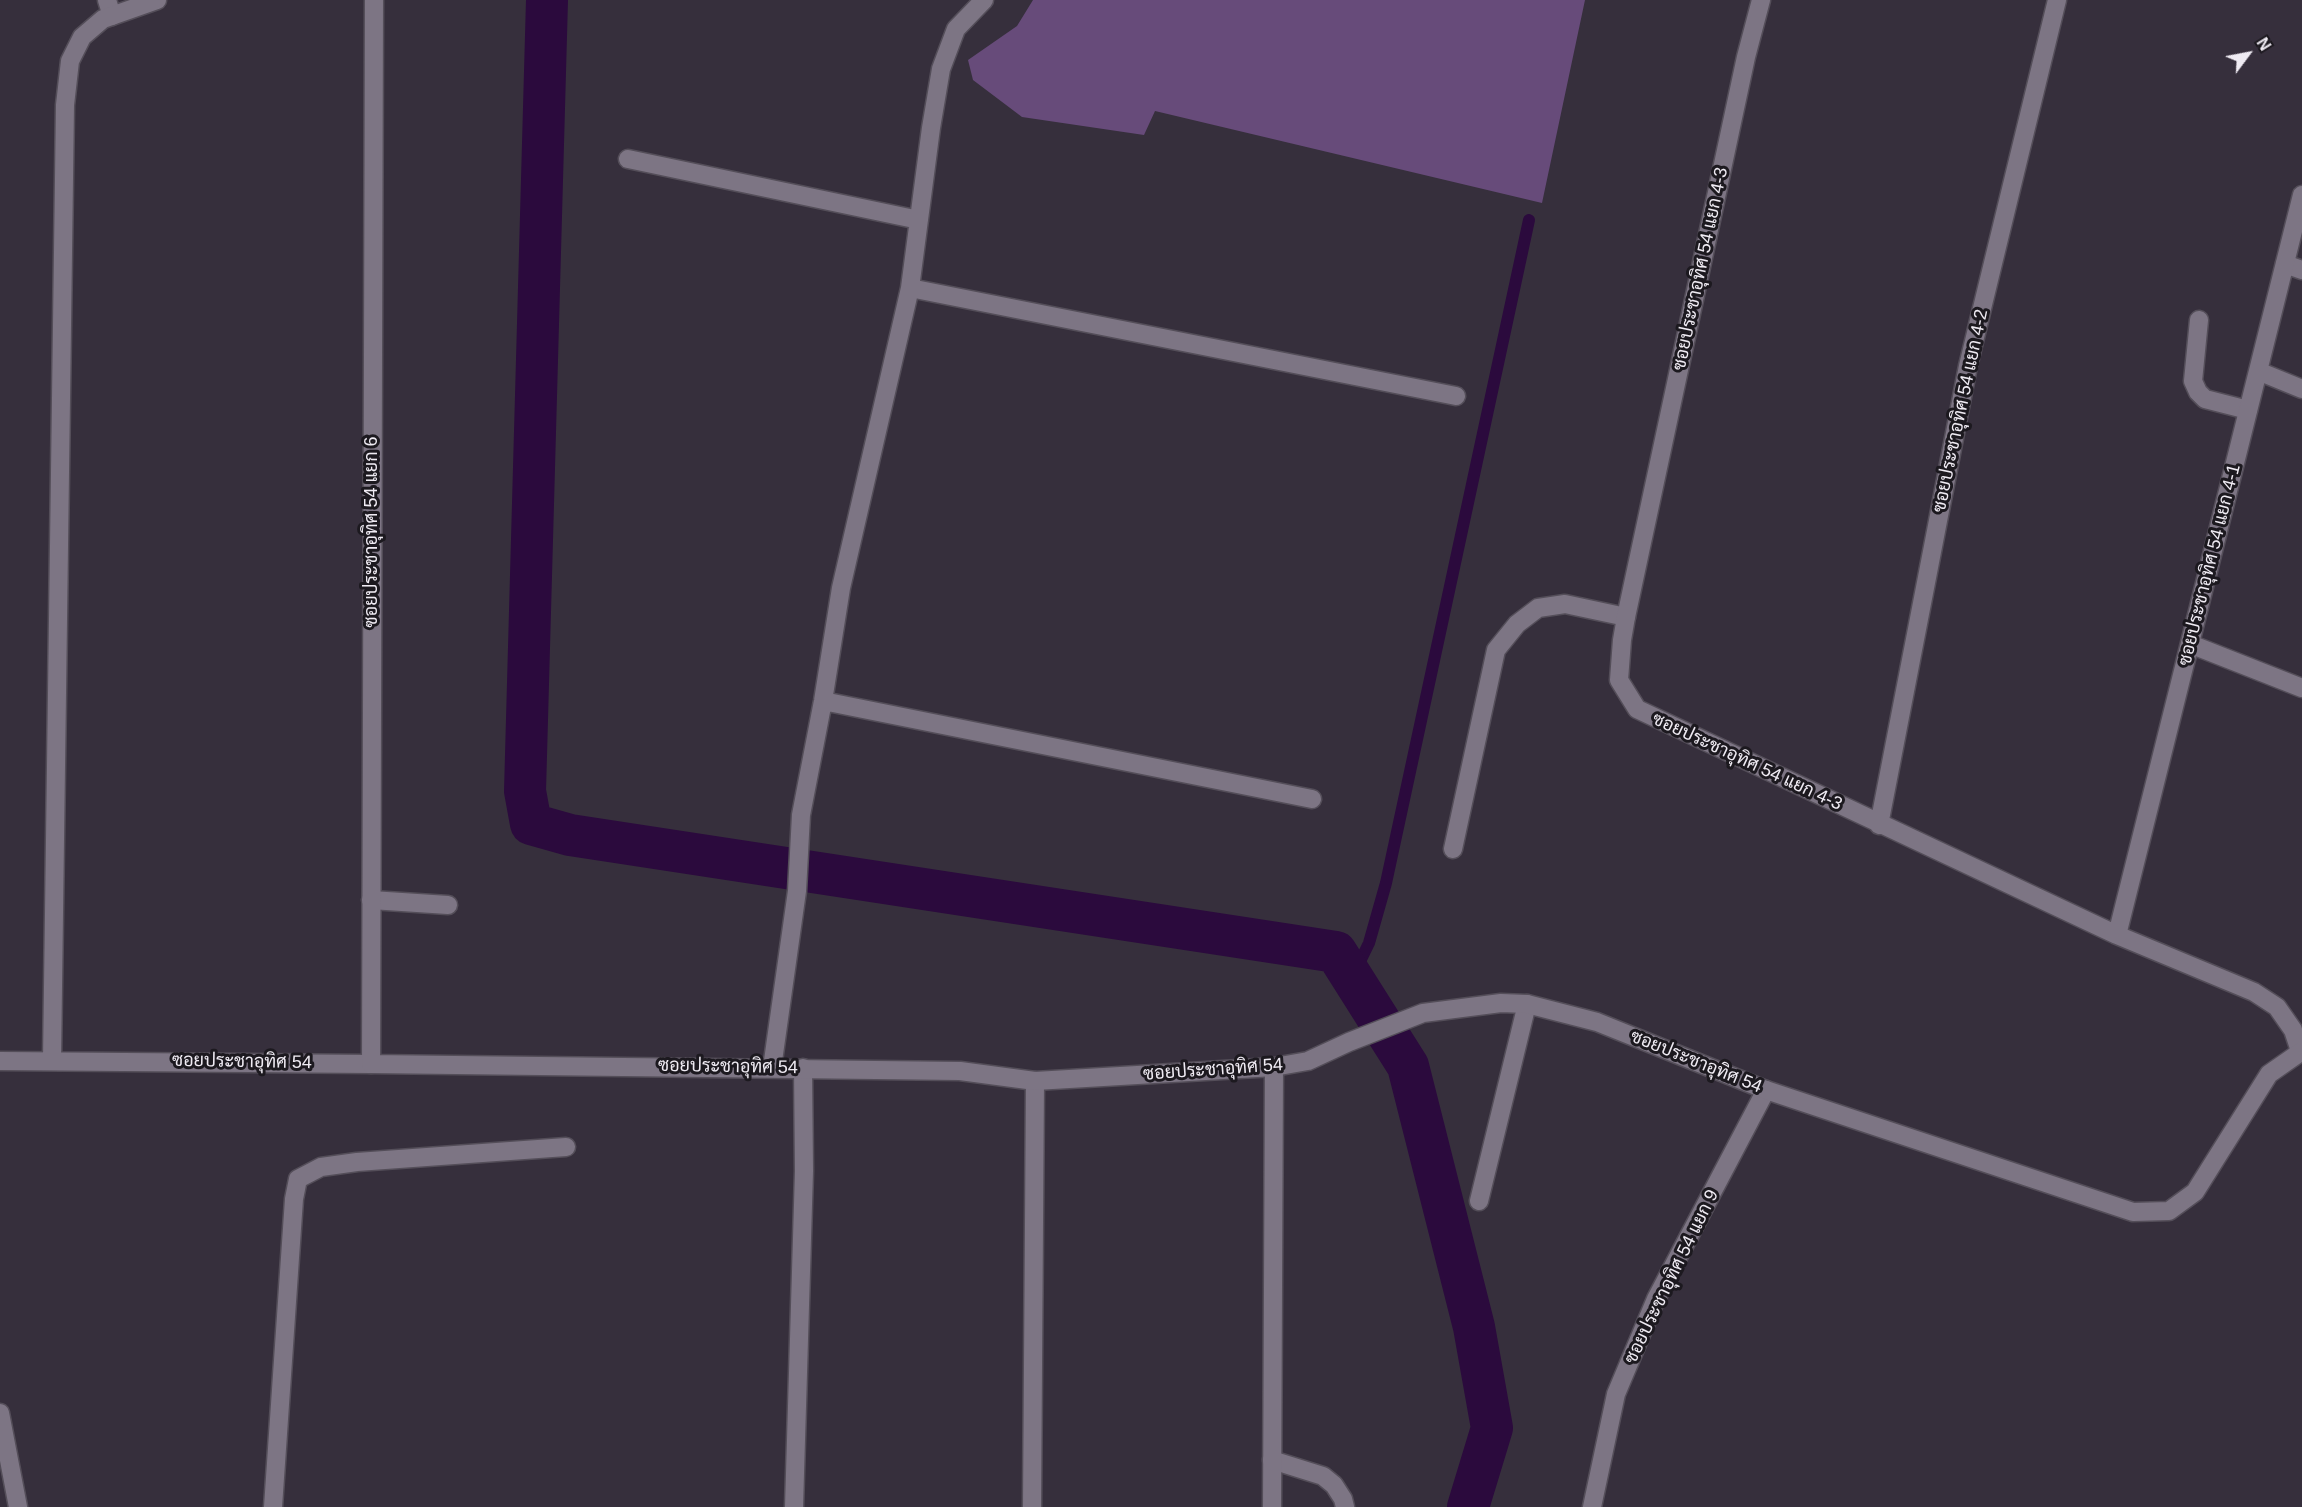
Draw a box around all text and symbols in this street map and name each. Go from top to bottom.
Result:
north arrow [2218,24,2278,84]
text: N [2253,35,2274,54]
street label: ซอยประชาอุทิศ 54 แยก 4-3 [1669,165,1733,373]
street label: ซอยประชาอุทิศ 54 แยก 4-2 [1929,307,1993,515]
street label: ซอยประชาอุทิศ 54 แยก 6 [361,436,383,628]
street label: ซอยประชาอุทิศ 54 แยก 4-1 [2174,462,2246,668]
street label: ซอยประชาอุทิศ 54 แยก 4-3 [1649,708,1845,816]
street label: ซอยประชาอุทิศ 54 [1627,1026,1765,1098]
street label: ซอยประชาอุทิศ 54 [172,1050,312,1074]
street label: ซอยประชาอุทิศ 54 [1142,1054,1284,1086]
street label: ซอยประชาอุทิศ 54 [658,1055,798,1079]
street label: ซอยประชาอุทิศ 54 แยก 9 [1620,1186,1724,1368]

